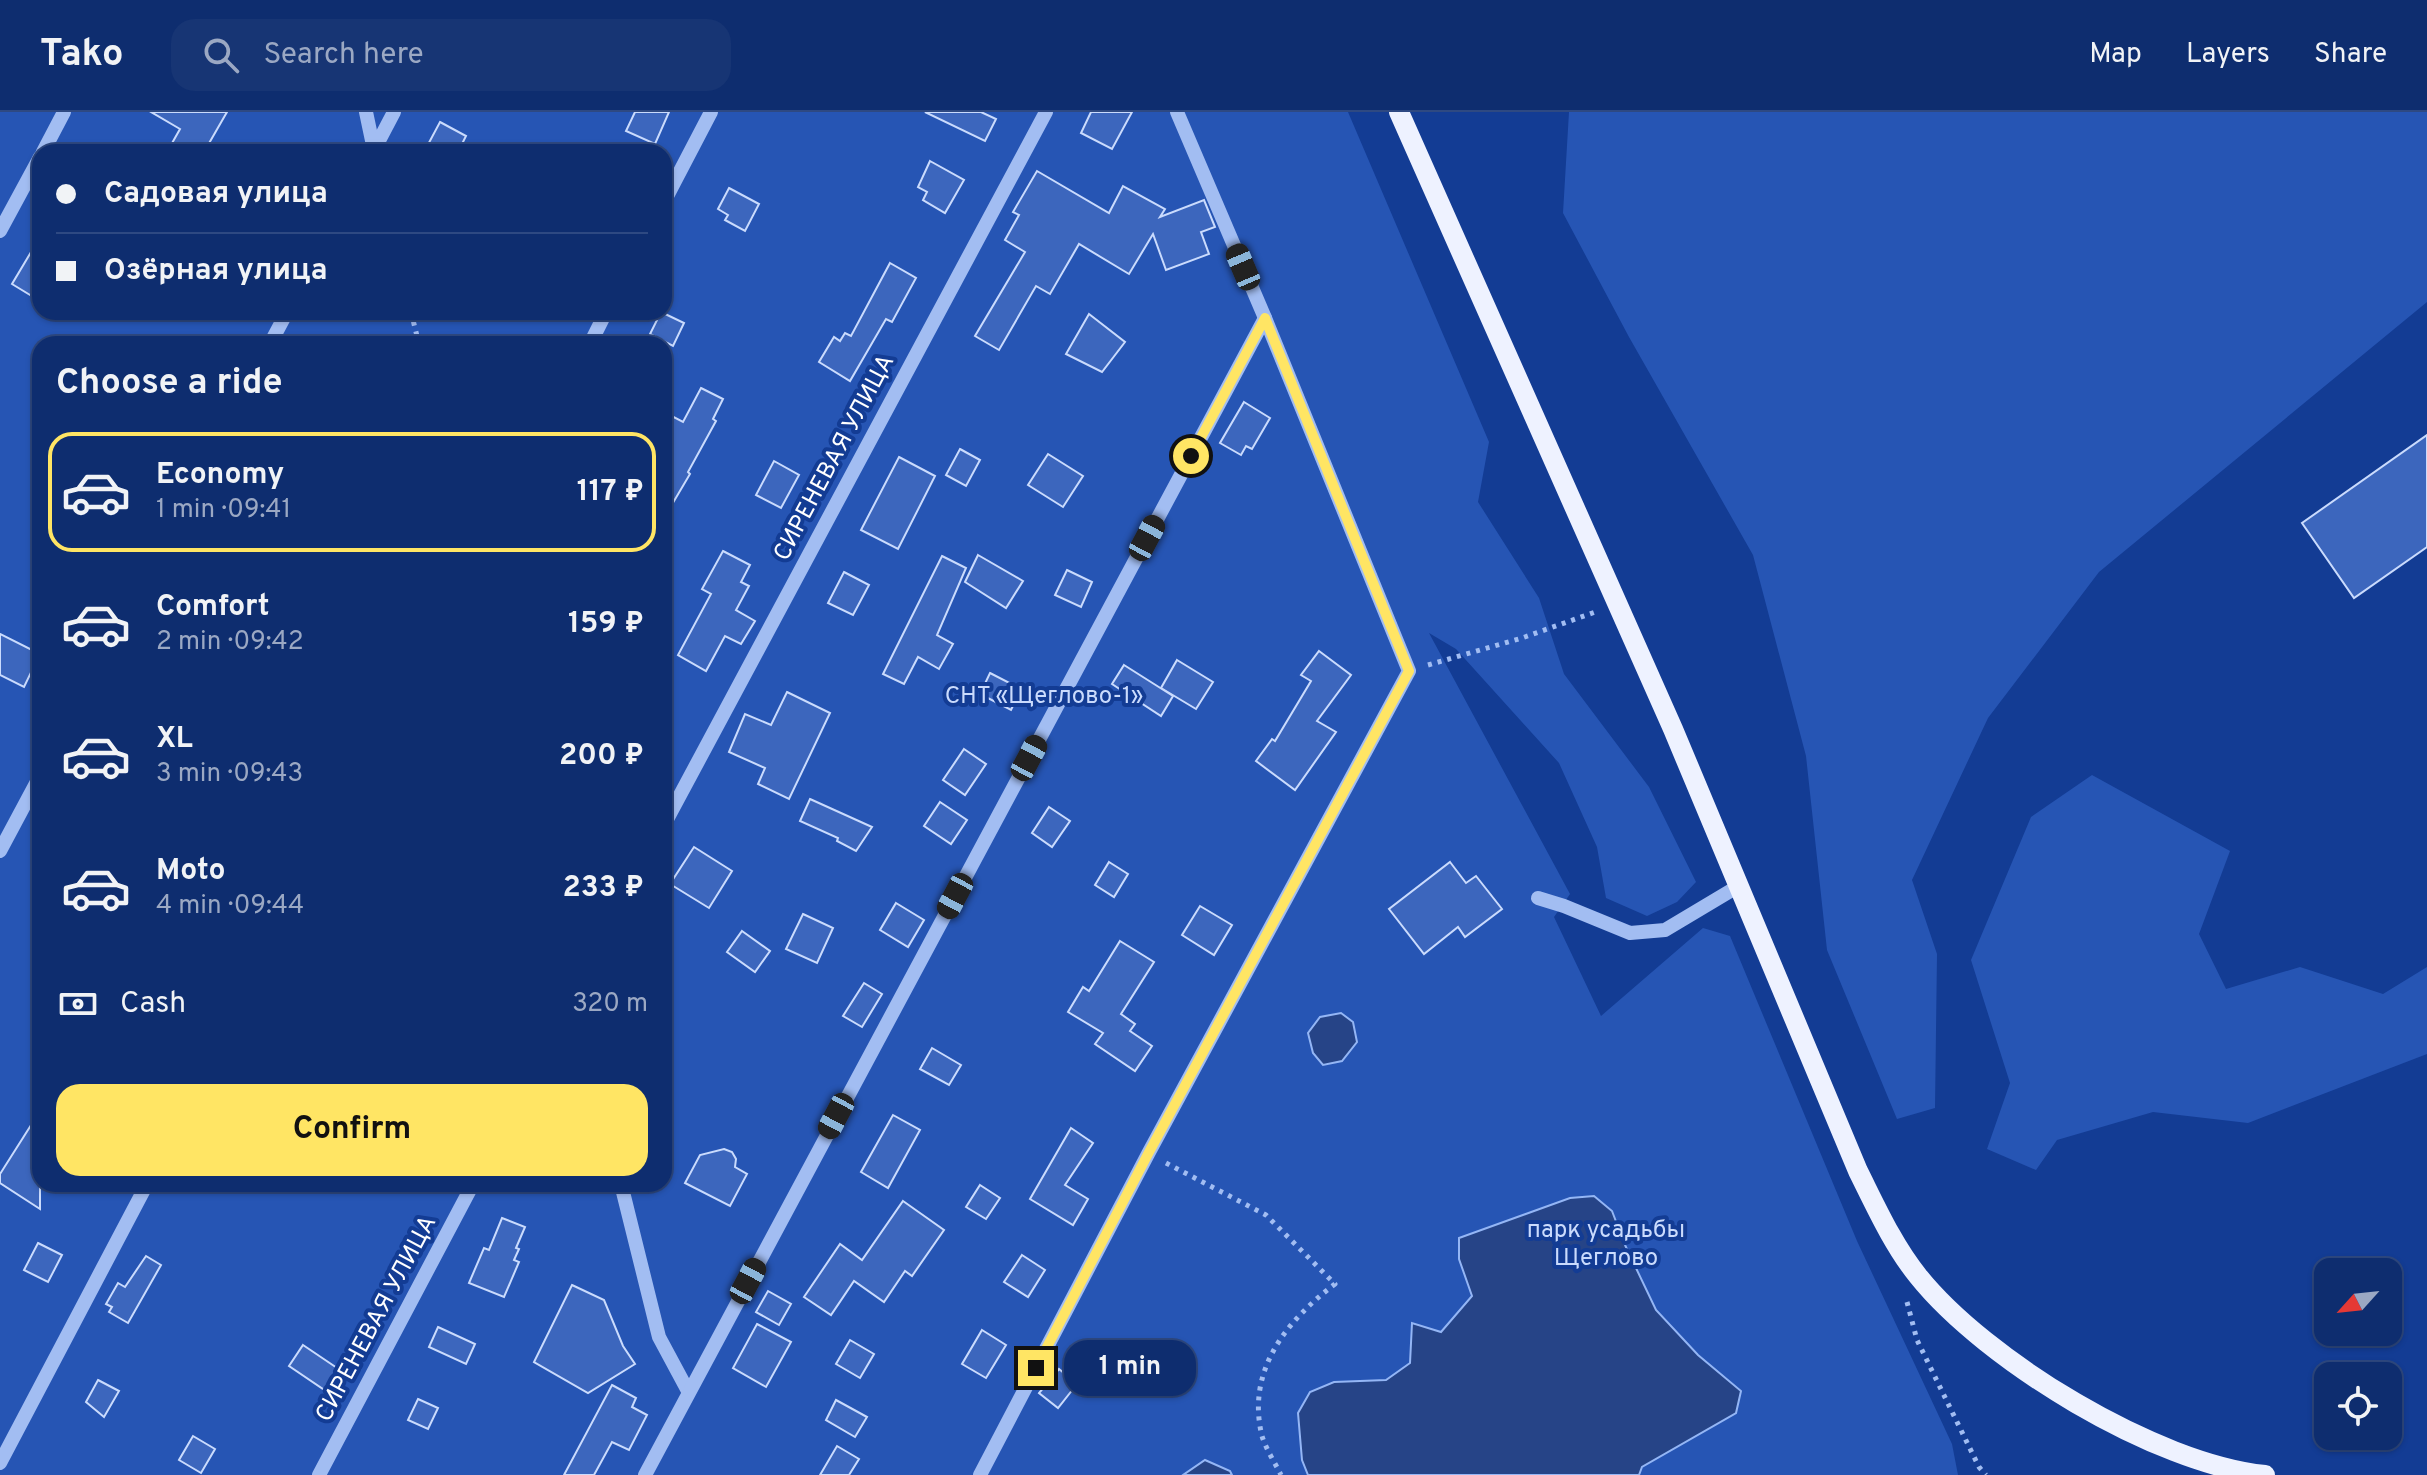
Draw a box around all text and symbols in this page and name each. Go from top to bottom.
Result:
search box [171,19,731,91]
text: Tako [40,31,123,80]
icon: search [199,33,243,77]
text: Search here [263,37,424,74]
text: Map [2089,37,2142,73]
text: Layers [2186,37,2270,73]
text: Share [2314,37,2387,73]
text: Садовая улица [104,176,328,213]
car [1223,240,1263,294]
text: Озёрная улица [104,253,328,290]
street label: СИРЕНЕВАЯ УЛИЦА [768,350,902,566]
text: Choose a ride [56,361,282,407]
route start [1173,438,1209,474]
icon: car [60,456,132,528]
text: Economy [156,457,284,494]
text: 117 ₽ [577,474,644,511]
text: 1 min · 09:41 [156,494,291,527]
car [1125,511,1169,565]
icon: car [60,588,132,660]
text: Comfort [156,589,269,626]
text: 159 ₽ [568,606,644,643]
text: 2 min · 09:42 [156,626,304,659]
park label: СНТ «Щеглово-1» [945,682,1143,712]
icon: car [60,720,132,792]
text: XL [156,721,193,758]
car [1007,731,1051,785]
text: 200 ₽ [559,738,644,775]
text: 3 min · 09:43 [156,758,303,791]
icon: car [60,852,132,924]
text: Moto [156,853,226,890]
car [933,869,977,923]
text: 233 ₽ [562,870,644,907]
text: 4 min · 09:44 [156,890,304,923]
icon: cash [56,982,100,1026]
text: Cash [120,986,186,1023]
text: 320 m [572,988,648,1021]
button: Confirm [56,1084,648,1176]
car [814,1089,858,1143]
street label: СИРЕНЕВАЯ УЛИЦА [310,1211,444,1427]
park label: парк усадьбы Щеглово [1527,1216,1685,1274]
car [726,1254,770,1308]
north arrow [2314,1258,2402,1346]
map controls [2314,1258,2402,1450]
callout: 1 min [1064,1340,1196,1396]
route end [1018,1350,1054,1386]
text: 1 min [1099,1351,1161,1384]
button: locate [2314,1362,2402,1450]

